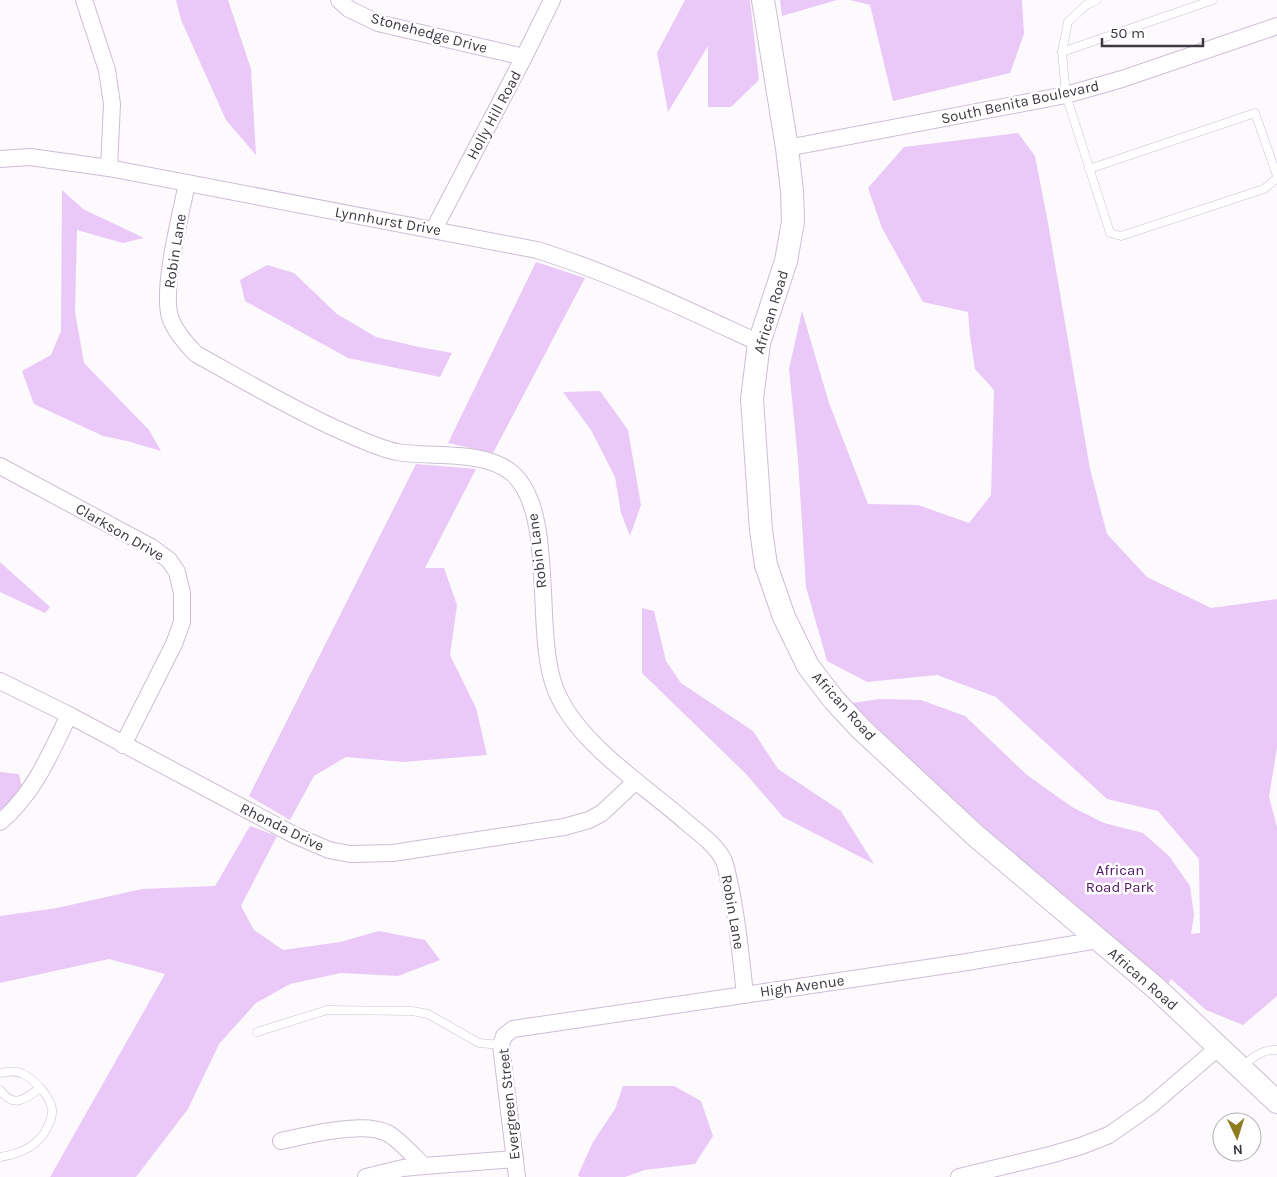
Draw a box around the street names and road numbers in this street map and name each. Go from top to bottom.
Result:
street label: Stonehedge Drive [369,9,489,57]
street label: Holly Hill Road [463,67,525,163]
street label: South Benita Boulevard [939,76,1101,128]
street label: Lynnhurst Drive [334,203,442,239]
street label: Robin Lane [160,212,190,290]
street label: African Road [750,268,792,356]
street label: Clarkson Drive [73,499,167,565]
street label: Robin Lane [523,512,551,590]
street label: African Road [808,668,880,744]
street label: Rhonda Drive [237,799,327,855]
street label: Robin Lane [718,873,748,951]
street label: African Road [1104,944,1182,1014]
street label: High Avenue [759,971,845,1001]
street label: Evergreen Street [494,1047,524,1161]

